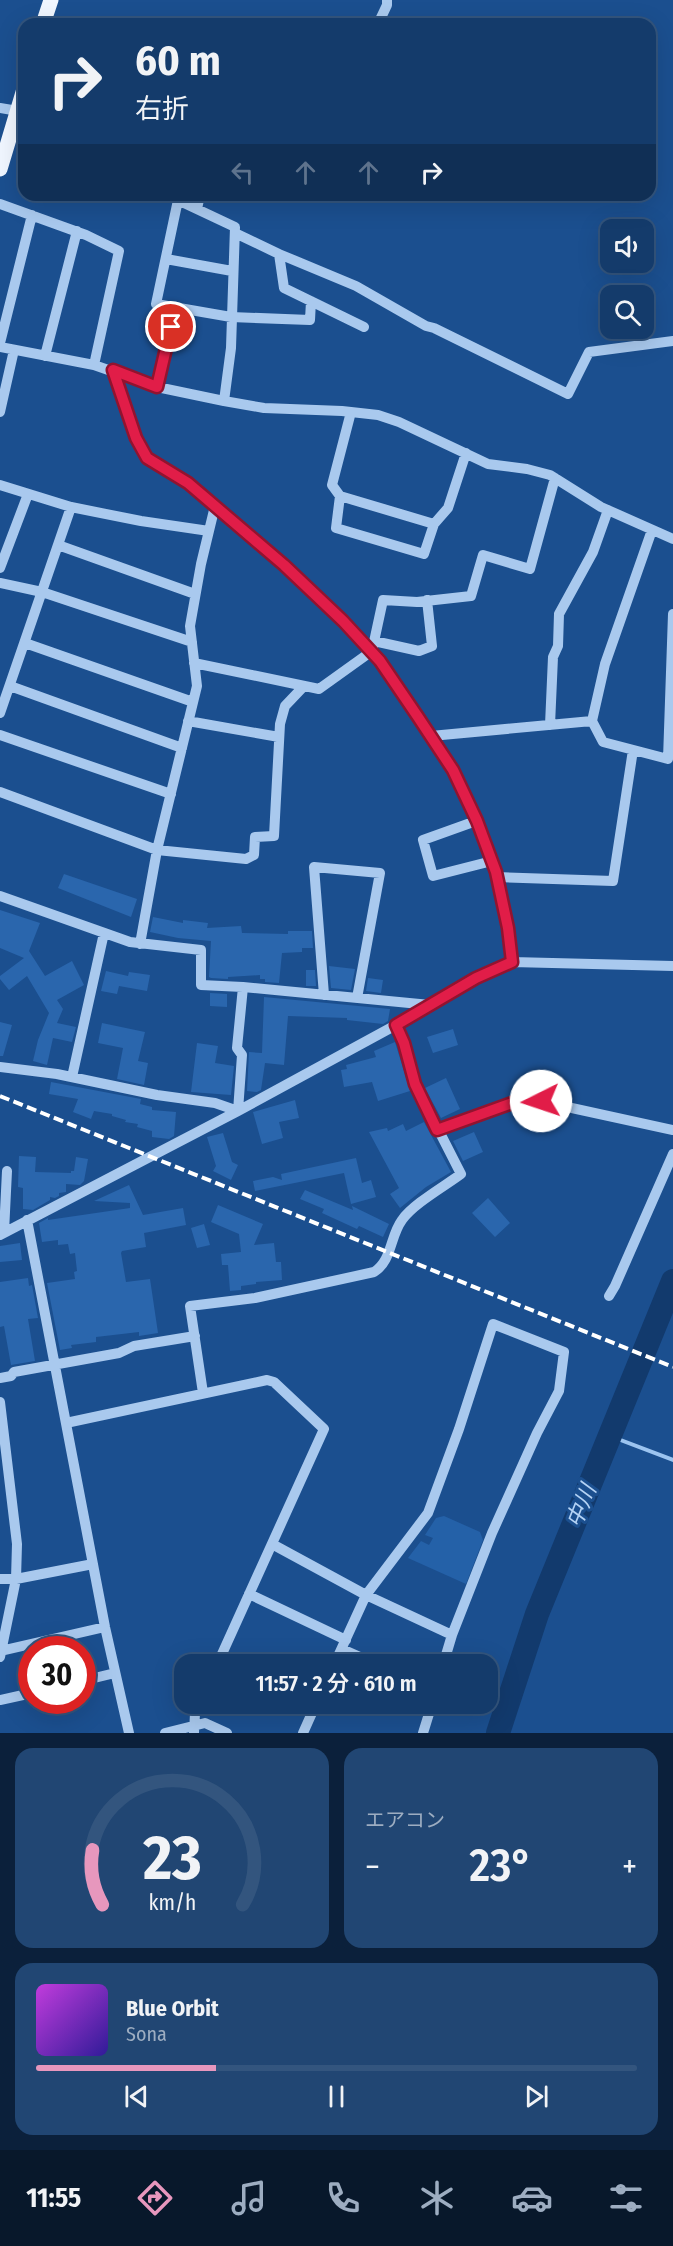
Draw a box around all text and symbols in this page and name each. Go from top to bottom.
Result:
text: 60 m [135,36,221,86]
icon: right [36,42,114,120]
text: 右折 [135,93,189,125]
icon: left [226,156,259,189]
icon: ahead [289,156,322,189]
icon: ahead [352,156,385,189]
icon: right [415,156,448,189]
map controls [600,219,654,339]
button: sound [600,219,654,273]
button: search [600,285,654,339]
pin [145,301,196,352]
icon: arrive [154,310,187,343]
position arrow [509,1069,573,1133]
water label: 中川 [560,1479,603,1531]
speed limit sign: 30 [18,1636,96,1714]
text: 11:57 · 2 分 · 610 m [256,1670,417,1697]
text: エアコン [365,1808,445,1832]
text: 23 [142,1821,201,1896]
text: 23° [470,1839,532,1893]
text: − [365,1847,380,1887]
text: + [622,1847,637,1887]
text: km/h [148,1890,196,1916]
text: Blue Orbit [126,1995,219,2022]
text: Sona [126,2022,167,2046]
icon: previous [120,2080,153,2113]
icon: pause [320,2080,353,2113]
icon: next [520,2080,553,2113]
icon: directions [134,2177,176,2219]
icon: music [228,2177,270,2219]
icon: phone [322,2177,364,2219]
icon: climate [416,2177,458,2219]
icon: car [511,2177,553,2219]
icon: filters [605,2177,647,2219]
text: 11:55 [26,2182,81,2214]

